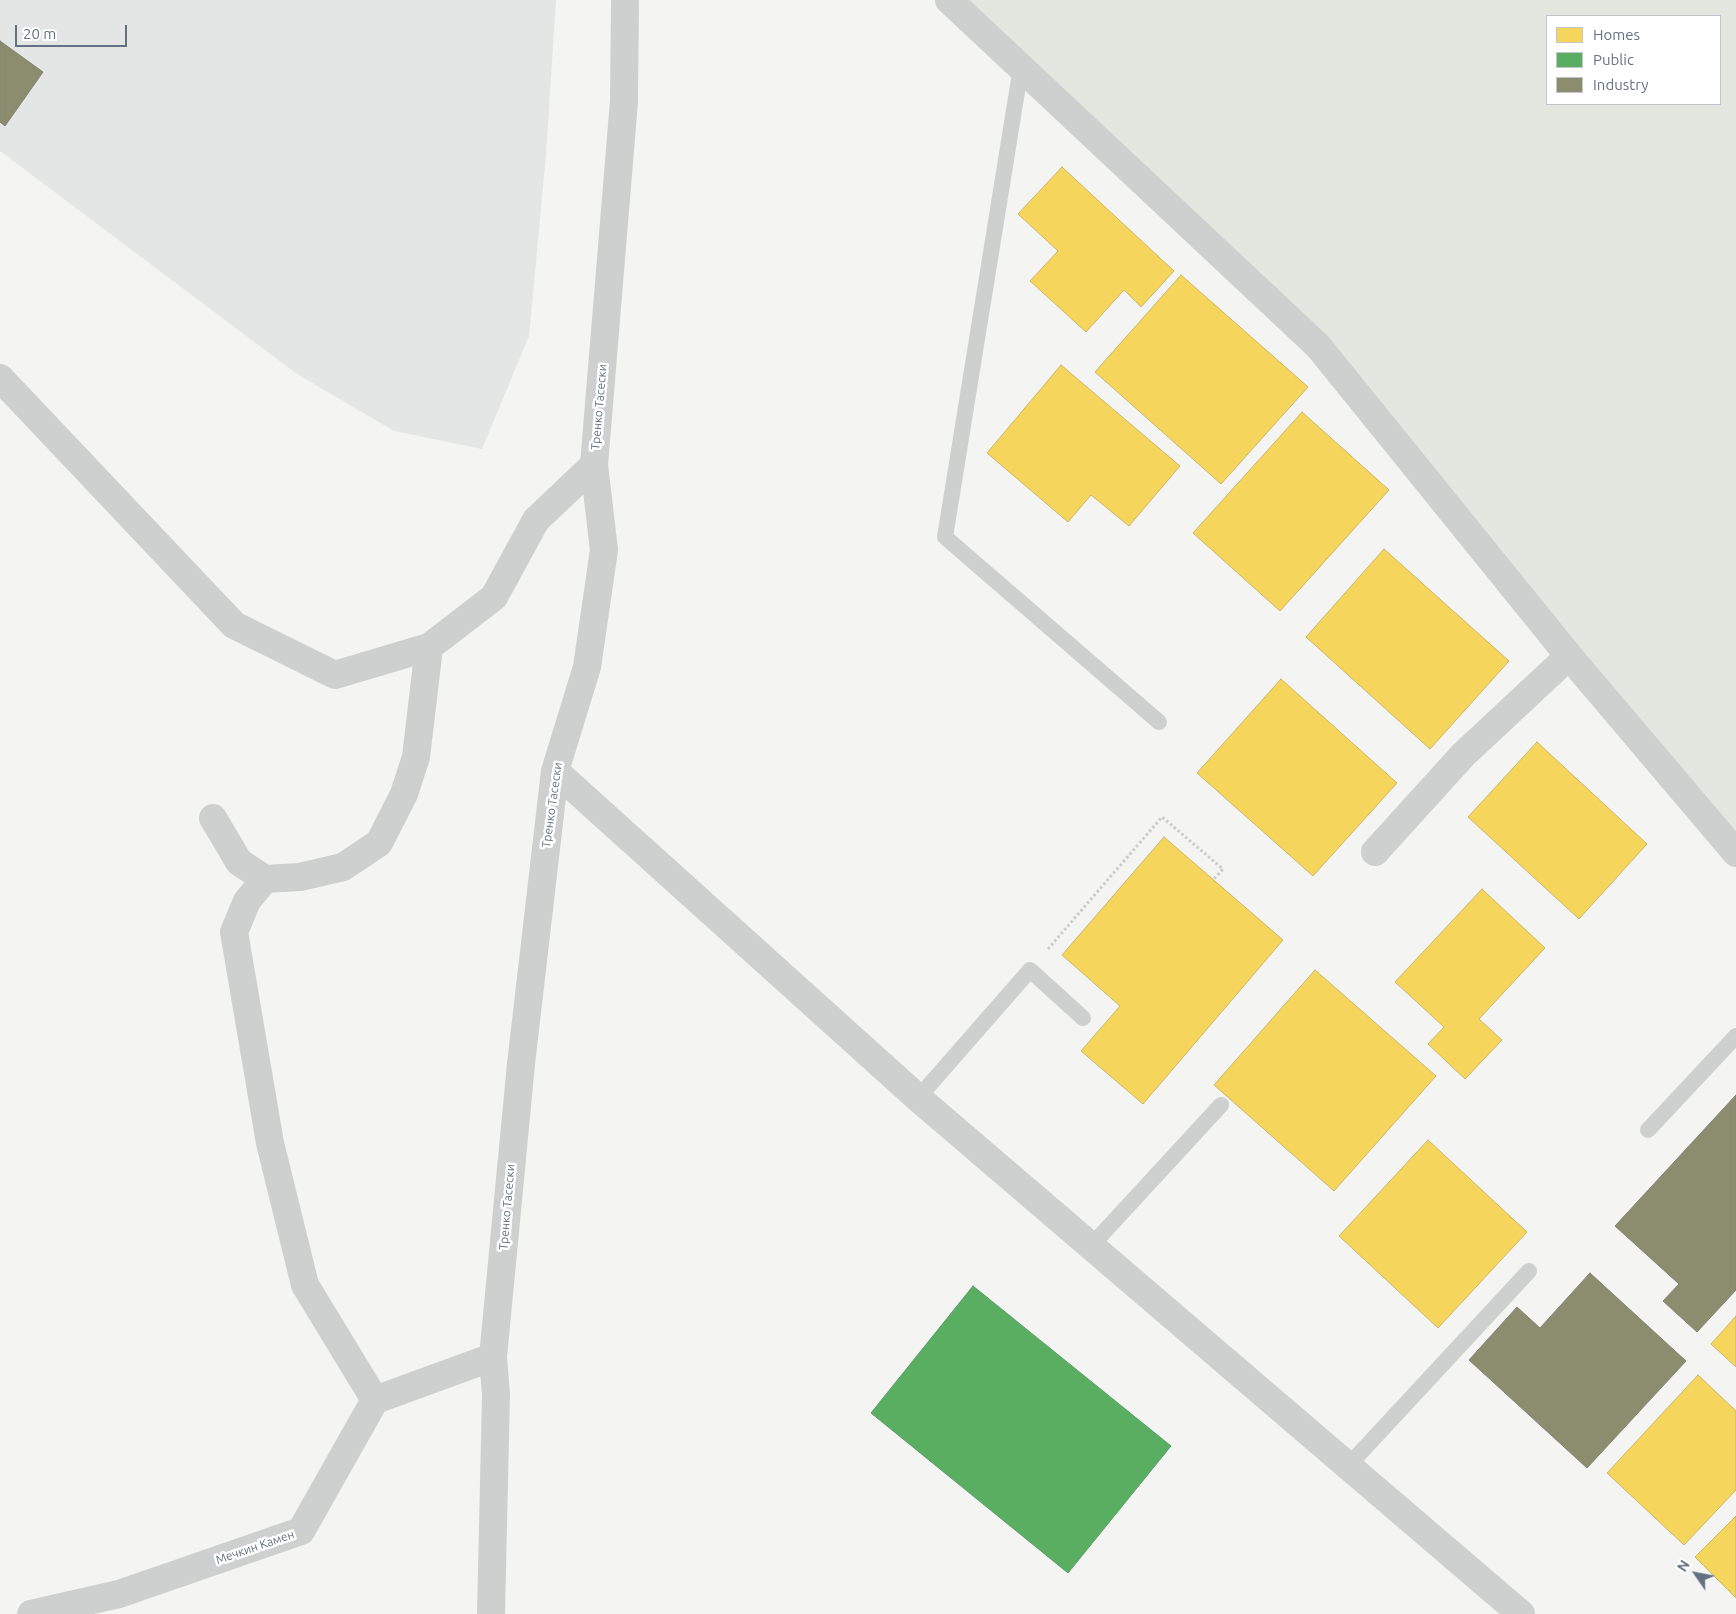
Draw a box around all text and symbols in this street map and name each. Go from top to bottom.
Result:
scale bar [18,15,130,47]
legend [1546,15,1721,105]
text: 20 m [23,25,56,42]
text: Homes [1593,26,1640,43]
text: Public [1593,51,1634,68]
text: Industry [1593,76,1648,93]
street label: Тренко Тасески [588,363,610,451]
street label: Тренко Тасески [539,761,565,849]
street label: Тренко Тасески [496,1163,518,1251]
street label: Мечкин Камен [214,1527,296,1567]
north arrow [1671,1549,1721,1599]
text: N [1674,1557,1693,1575]

